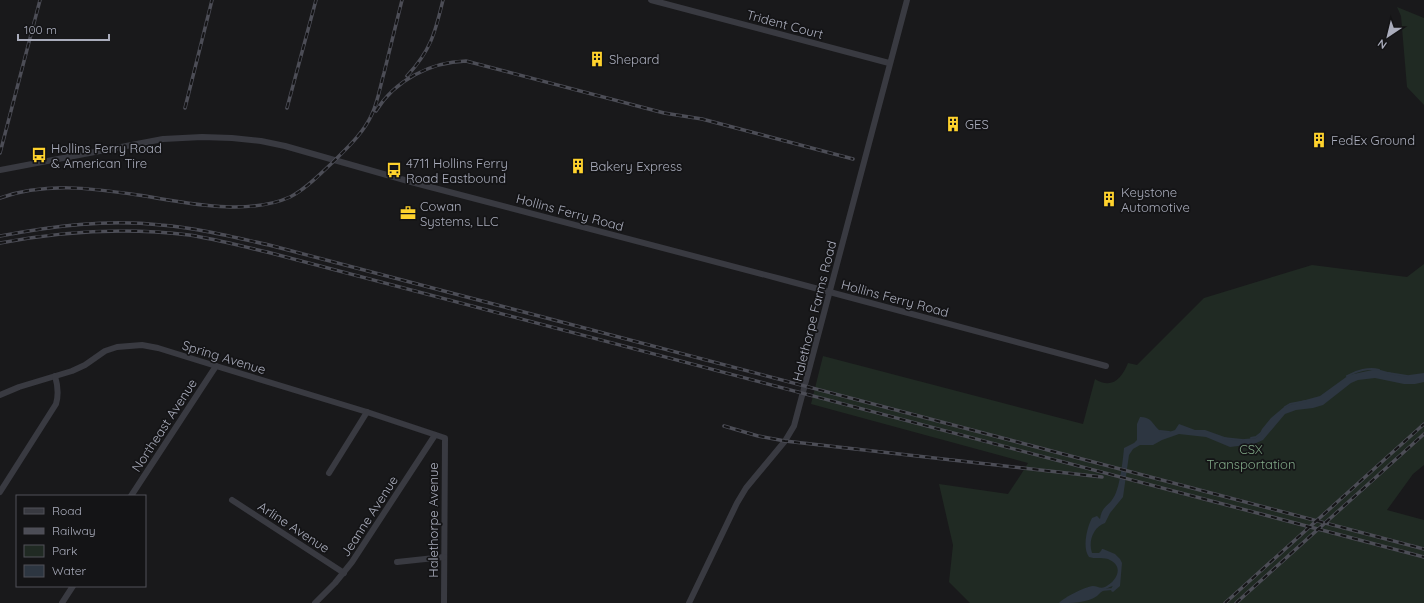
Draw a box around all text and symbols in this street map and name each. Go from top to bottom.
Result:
street label: Trident Court [745,6,825,42]
scale bar [18,16,109,42]
north arrow [1368,16,1408,56]
text: 100 m [24,22,57,37]
text: N [1375,36,1390,52]
building icon: Shepard [588,50,606,68]
place label: Shepard [609,51,659,67]
building icon: GES [944,115,962,133]
place label: GES [965,116,989,132]
building icon: FedEx Ground [1310,131,1328,149]
place label: FedEx Ground [1331,132,1415,148]
place label: Hollins Ferry Road & American Tire [51,140,162,171]
bus stop icon: Hollins Ferry Road & American Tire [30,146,48,164]
place label: 4711 Hollins Ferry Road Eastbound [406,155,508,186]
building icon: Bakery Express [569,157,587,175]
place label: Bakery Express [590,158,682,174]
bus stop icon: 4711 Hollins Ferry Road Eastbound [385,161,403,179]
place label: Keystone Automotive [1121,184,1190,215]
street label: Hollins Ferry Road [514,190,626,234]
building icon: Keystone Automotive [1100,190,1118,208]
place label: Cowan Systems, LLC [420,198,499,229]
office icon: Cowan Systems, LLC [399,204,417,222]
street label: Halethorpe Farms Road [789,239,839,383]
street label: Hollins Ferry Road [839,276,951,320]
street label: Spring Avenue [180,337,268,377]
street label: Northeast Avenue [128,375,200,475]
park label: CSX Transportation [1207,441,1296,472]
street label: Halethorpe Avenue [425,462,441,578]
street label: Jeanne Avenue [337,473,401,559]
legend [16,495,146,587]
street label: Arline Avenue [255,498,333,556]
text: Road [52,503,82,518]
text: Railway [52,523,96,538]
text: Park [52,543,77,558]
text: Water [52,563,87,578]

